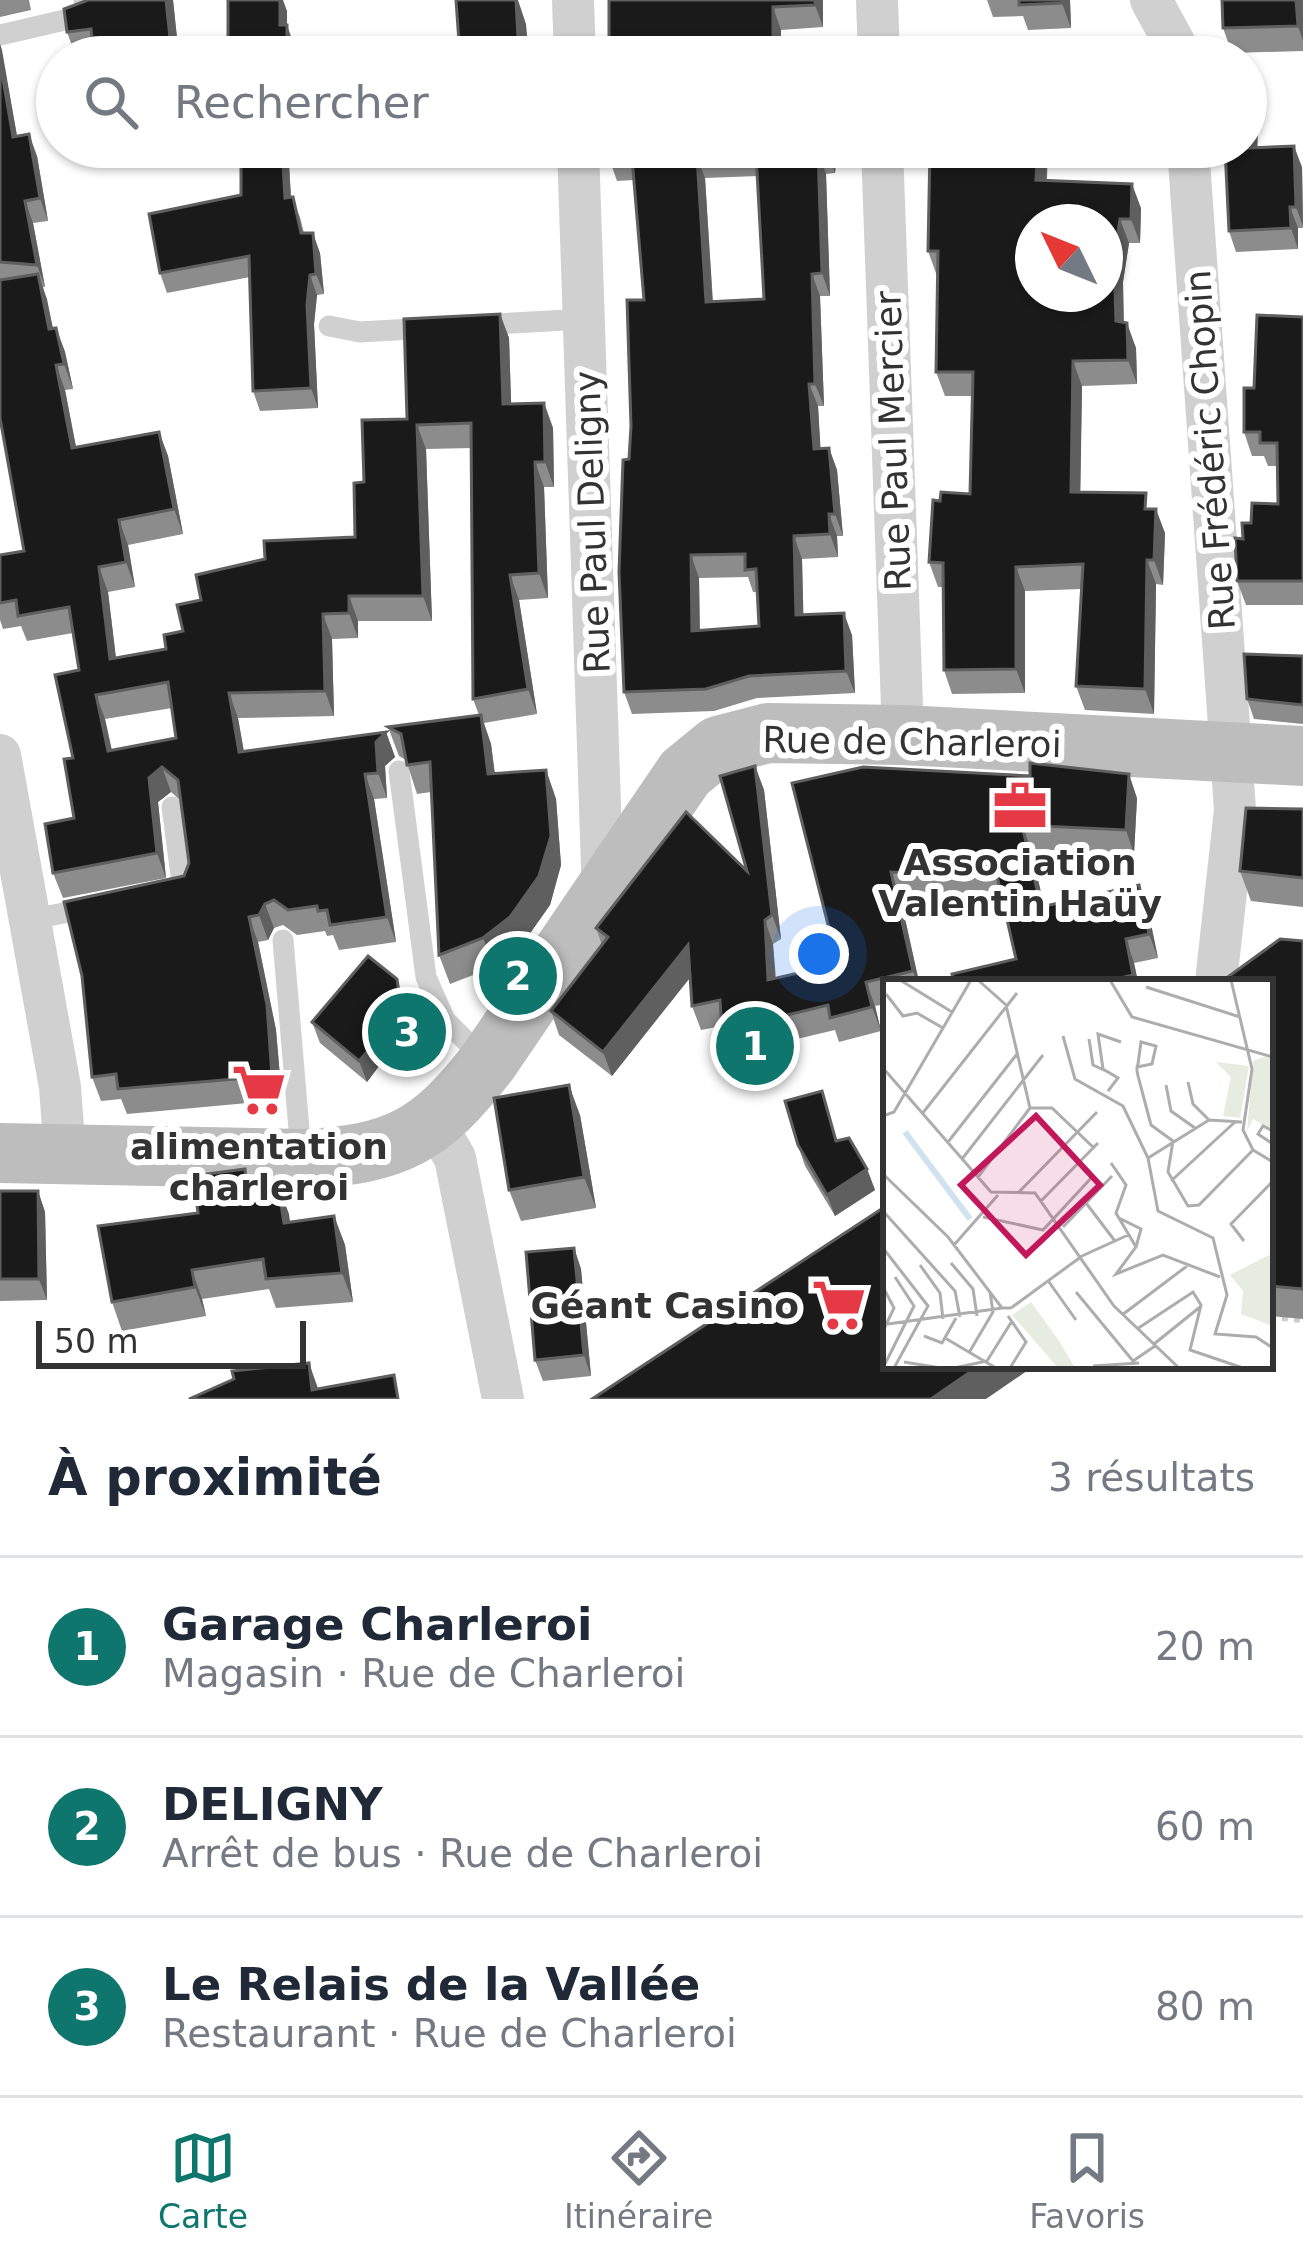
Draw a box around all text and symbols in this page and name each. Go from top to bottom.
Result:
search box [36,36,1267,168]
icon: search [78,69,144,135]
text: Rechercher [174,76,429,129]
north arrow [1015,204,1123,312]
street label: Rue Frédéric Chopin [1177,269,1243,631]
street label: Rue Paul Mercier [867,290,919,592]
street label: Rue Paul Deligny [566,370,618,674]
street label: Rue de Charleroi [762,719,1062,765]
office icon: Association Valentin Haüy [991,777,1049,835]
place label: Association Valentin Haüy [878,842,1162,924]
your location [789,924,849,984]
pin: 2 [479,931,557,1021]
inset map [883,979,1273,1369]
pin: 3 [368,987,446,1077]
pin: 1 [716,1001,794,1091]
supermarket icon: alimentation charleroi [230,1061,288,1119]
place label: alimentation charleroi [130,1126,388,1208]
supermarket icon: Géant Casino [810,1276,868,1334]
place label: Géant Casino [531,1285,799,1326]
scale bar [36,1315,306,1368]
text: 50 m [54,1322,139,1361]
text: À proximité [48,1448,382,1507]
text: 3 résultats [1048,1455,1255,1500]
text: Garage Charleroi [162,1598,592,1651]
text: 1 [73,1624,101,1669]
text: 20 m [1155,1624,1255,1669]
text: Magasin · Rue de Charleroi [162,1651,685,1696]
text: DELIGNY [162,1778,383,1831]
text: 2 [73,1804,101,1849]
text: 60 m [1155,1804,1255,1849]
text: Arrêt de bus · Rue de Charleroi [162,1831,763,1876]
text: Le Relais de la Vallée [162,1958,700,2011]
text: 3 [73,1984,101,2029]
text: 80 m [1155,1984,1255,2029]
text: Restaurant · Rue de Charleroi [162,2011,737,2056]
tab: Carte [158,2125,248,2236]
tab: Itinéraire [564,2125,713,2236]
tab: Favoris [1029,2125,1145,2236]

